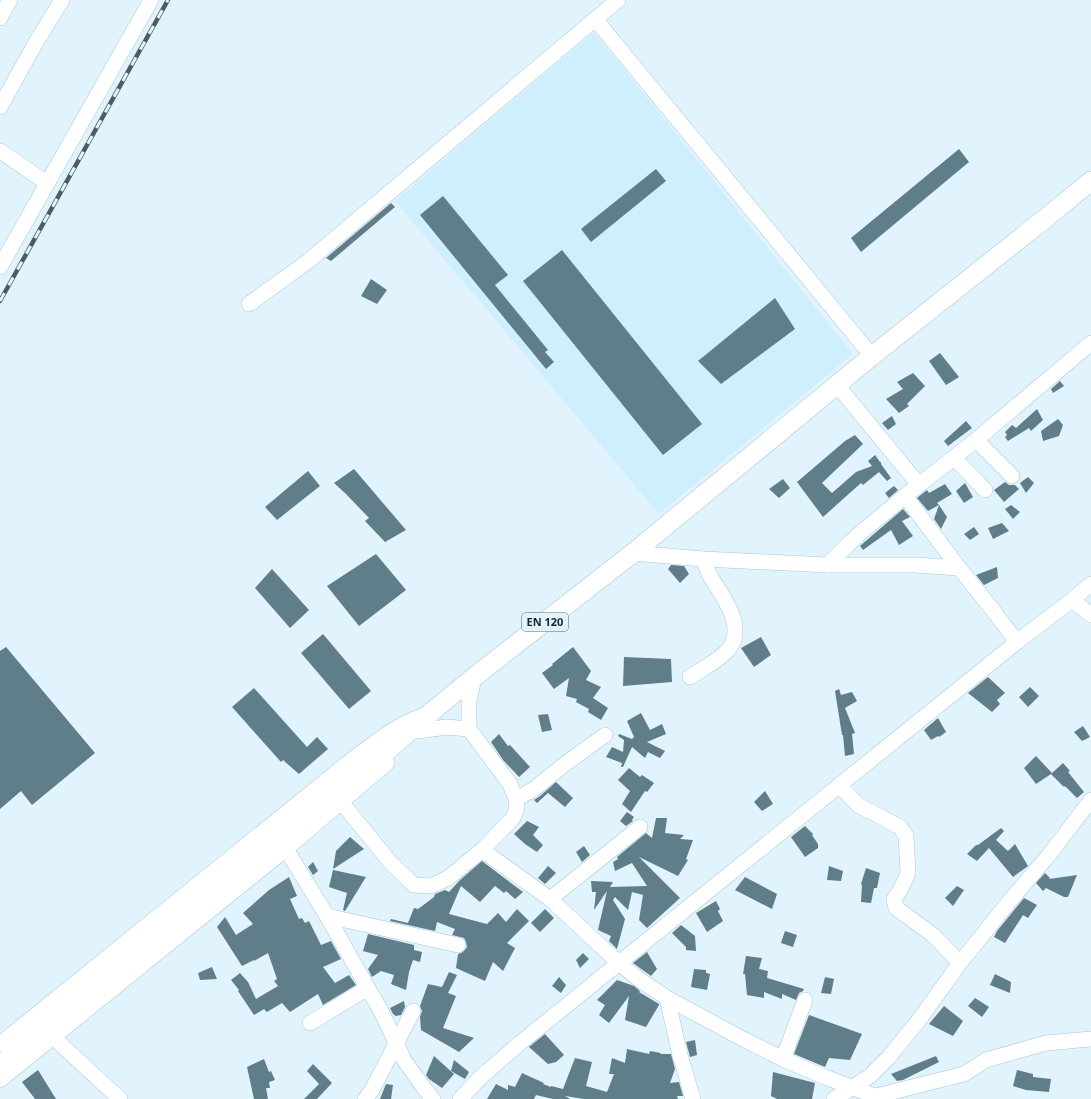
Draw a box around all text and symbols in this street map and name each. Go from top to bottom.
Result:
road number: EN 120 [522,613,568,631]

